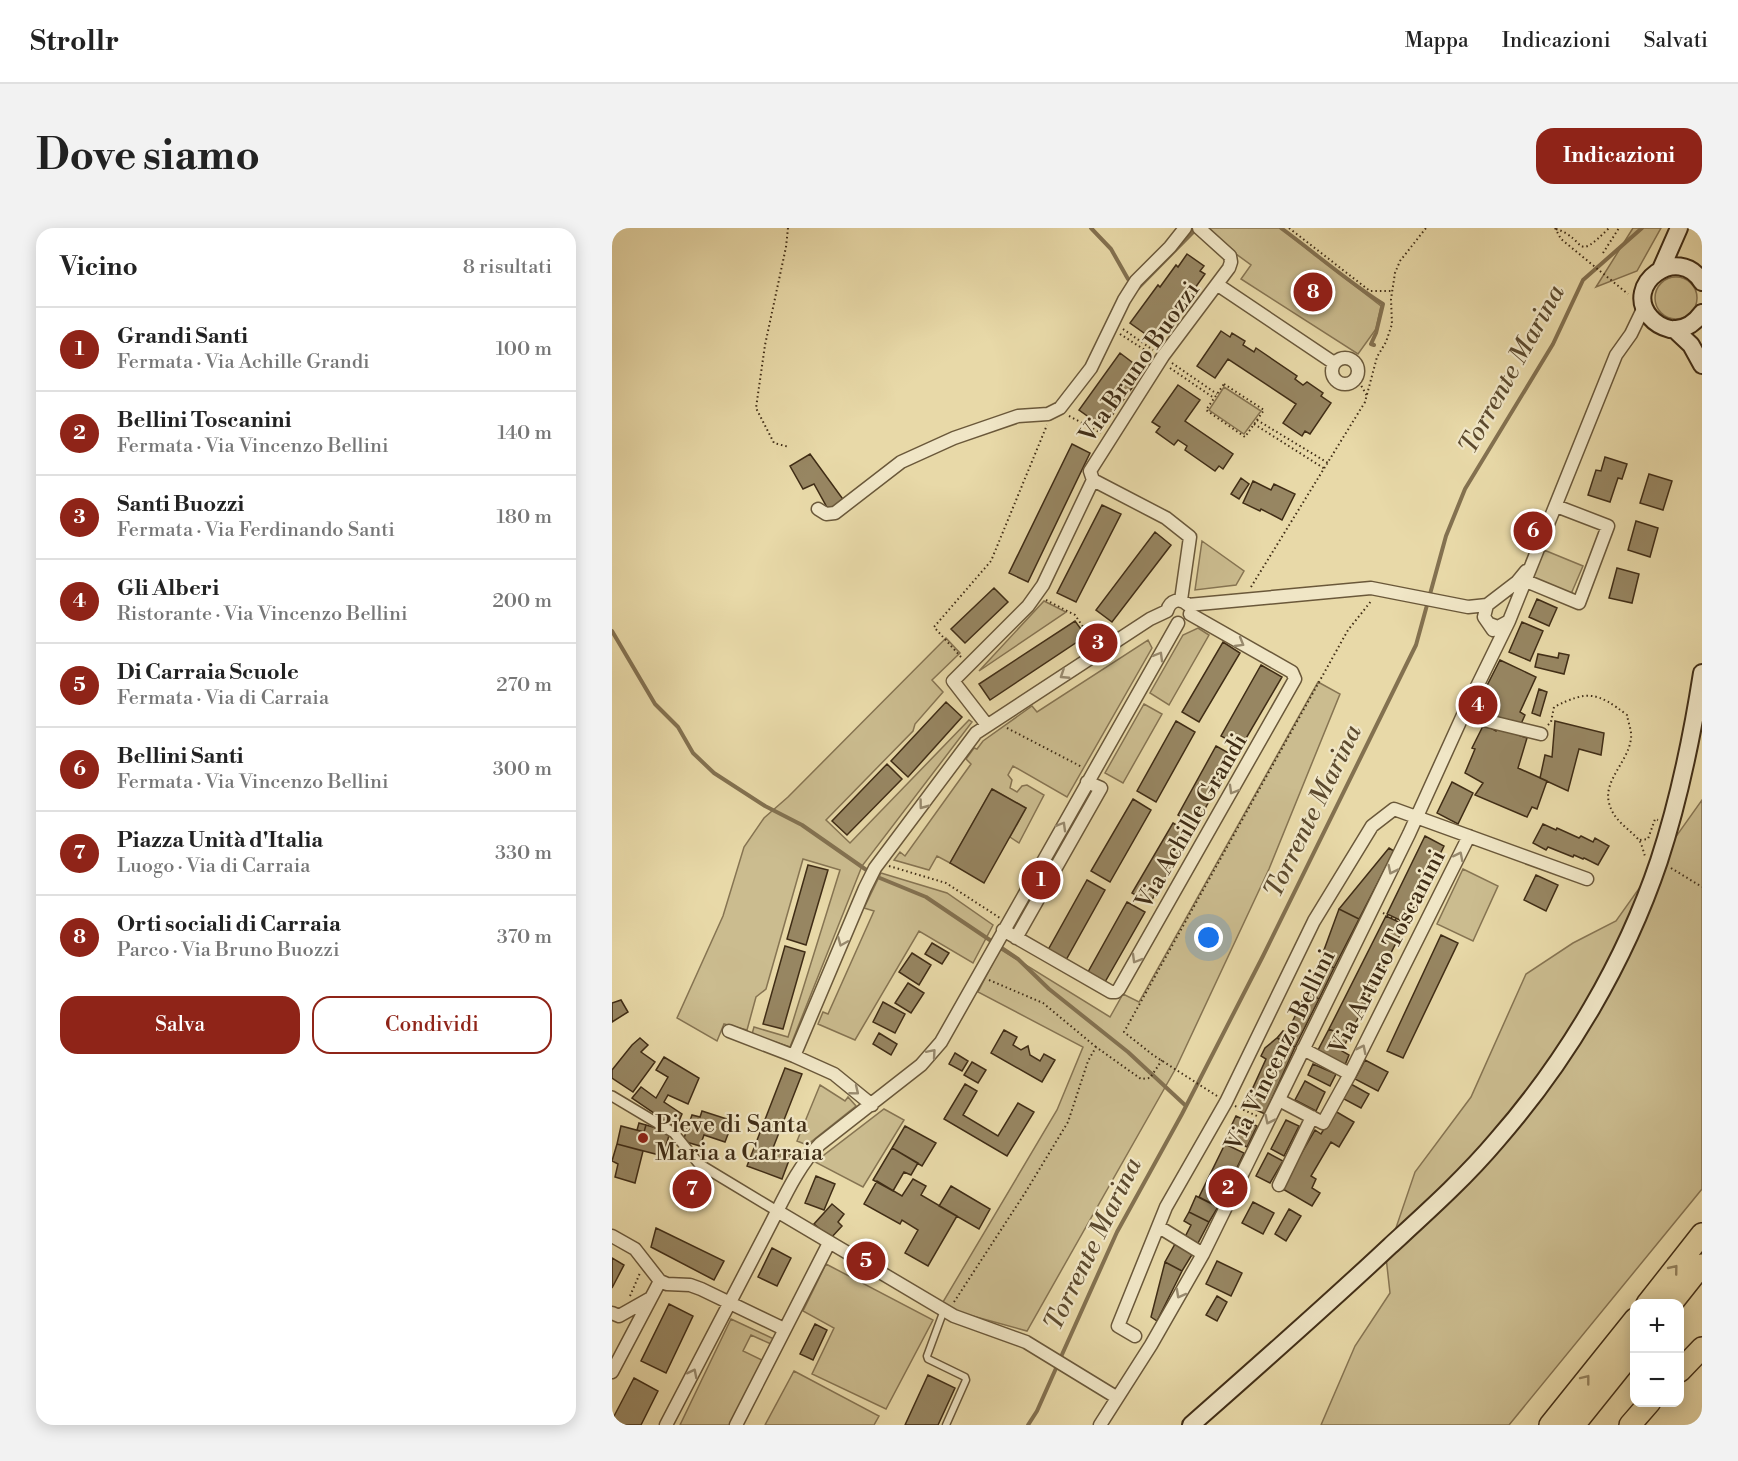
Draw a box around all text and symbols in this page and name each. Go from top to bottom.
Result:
text: Strollr [30,24,119,59]
text: Mappa [1405,28,1469,54]
text: Indicazioni [1502,28,1611,54]
text: Salvati [1644,28,1708,54]
button: Indicazioni [1536,128,1702,184]
text: Dove siamo [36,130,260,183]
text: Vicino [60,251,138,283]
text: 8 risultati [463,255,552,280]
pin: 8 [1294,270,1332,314]
street label: Via Bruno Buozzi [1072,276,1207,450]
water label: Torrente Marina [1452,279,1572,460]
text: Grandi Santi [117,323,248,350]
text: 1 [75,337,84,362]
text: 100 m [496,337,552,362]
text: Fermata · Via Achille Grandi [117,350,370,375]
text: Bellini Toscanini [117,407,291,434]
text: 2 [73,421,86,446]
text: 140 m [497,421,552,446]
text: Fermata · Via Vincenzo Bellini [117,434,389,459]
text: Santi Buozzi [117,491,244,518]
text: 3 [73,505,86,530]
text: 180 m [497,505,552,530]
pin: 6 [1514,508,1552,554]
text: Fermata · Via Ferdinando Santi [117,518,395,543]
text: Gli Alberi [117,575,219,602]
text: 4 [73,589,86,614]
text: 200 m [492,589,552,614]
text: Ristorante · Via Vincenzo Bellini [117,602,407,627]
pin: 3 [1078,620,1118,666]
one-way arrow [1234,636,1245,647]
one-way arrow [1151,652,1163,663]
text: Di Carraia Scuole [117,659,299,686]
one-way arrow [1060,668,1071,679]
text: 5 [73,673,86,698]
text: 270 m [496,673,552,698]
pin: 4 [1458,682,1498,728]
text: Fermata · Via di Carraia [117,686,329,711]
water label: Torrente Marina [1257,719,1369,903]
street label: Via Achille Grandi [1129,728,1254,916]
text: Bellini Santi [117,743,244,770]
text: 6 [73,757,86,782]
text: 300 m [493,757,552,782]
text: Fermata · Via Vincenzo Bellini [117,770,389,795]
one-way arrow [1229,784,1240,794]
one-way arrow [919,798,930,809]
one-way arrow [1055,822,1066,832]
text: Piazza Unità d'Italia [117,827,323,854]
text: 7 [74,841,85,866]
text: 330 m [495,841,552,866]
street label: Via Arturo Toscanini [1323,845,1453,1061]
one-way arrow [1451,852,1463,863]
text: Luogo · Via di Carraia [117,854,310,879]
pin: 1 [1022,858,1060,902]
one-way arrow [1387,863,1399,874]
text: Orti sociali di Carraia [117,911,341,938]
your location [1194,923,1223,952]
text: 8 [73,925,86,950]
text: 370 m [497,925,552,950]
one-way arrow [837,936,849,947]
text: Parco · Via Bruno Buozzi [117,938,340,963]
street label: Via Vincenzo Bellini [1219,945,1343,1157]
one-way arrow [1132,953,1143,963]
button: Salva [60,996,300,1054]
button: Condividi [312,996,552,1054]
one-way arrow [1355,1045,1366,1056]
one-way arrow [925,1049,936,1060]
one-way arrow [848,1084,859,1095]
place label: Pieve di Santa Maria a Carraia [655,1110,824,1168]
one-way arrow [1264,1114,1276,1125]
marker: Pieve di Santa Maria a Carraia [636,1131,650,1145]
water label: Torrente Marina [1037,1152,1149,1336]
pin: 7 [672,1166,712,1212]
pin: 2 [1208,1166,1248,1210]
pin: 5 [846,1238,886,1284]
one-way arrow [1667,1265,1678,1276]
one-way arrow [1176,1288,1187,1298]
map controls [1630,1299,1684,1407]
button: + [1630,1299,1684,1353]
button: − [1630,1353,1684,1407]
one-way arrow [685,1368,697,1379]
one-way arrow [1579,1375,1590,1386]

